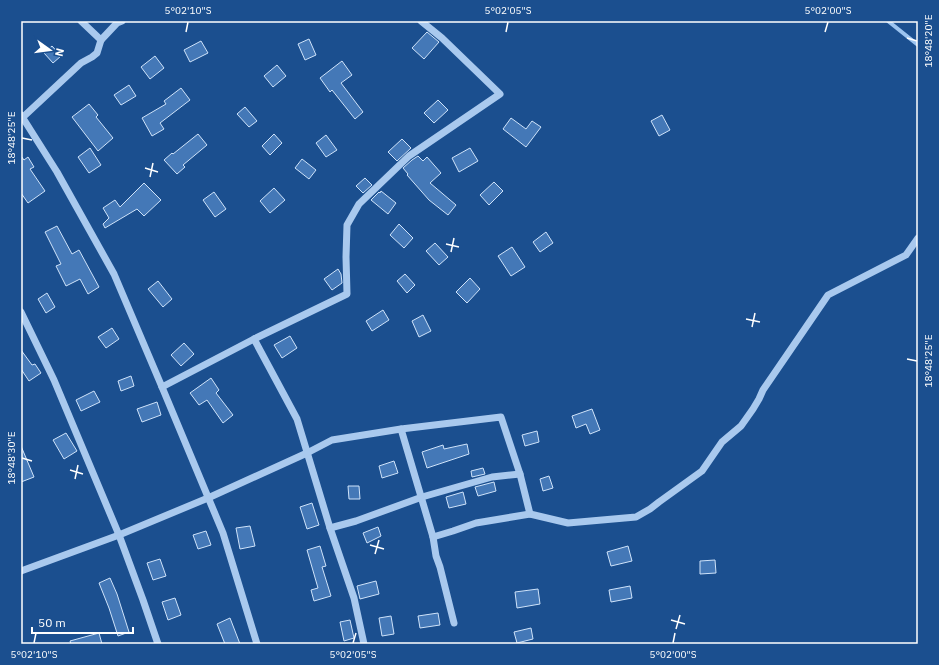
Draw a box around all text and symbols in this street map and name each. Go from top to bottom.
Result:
text: 5°02'10"S [164,4,212,17]
text: 5°02'05"S [484,4,532,17]
text: 5°02'00"S [804,4,852,17]
text: 18°48'20"E [922,14,935,68]
north arrow [30,30,70,70]
text: N [52,47,67,58]
text: 18°48'25"E [5,111,18,165]
text: 18°48'25"E [922,334,935,388]
text: 18°48'30"E [5,431,18,485]
scale bar [32,609,133,635]
text: 50 m [38,615,66,630]
text: 5°02'10"S [10,648,58,661]
text: 5°02'05"S [329,648,377,661]
text: 5°02'00"S [649,648,697,661]

